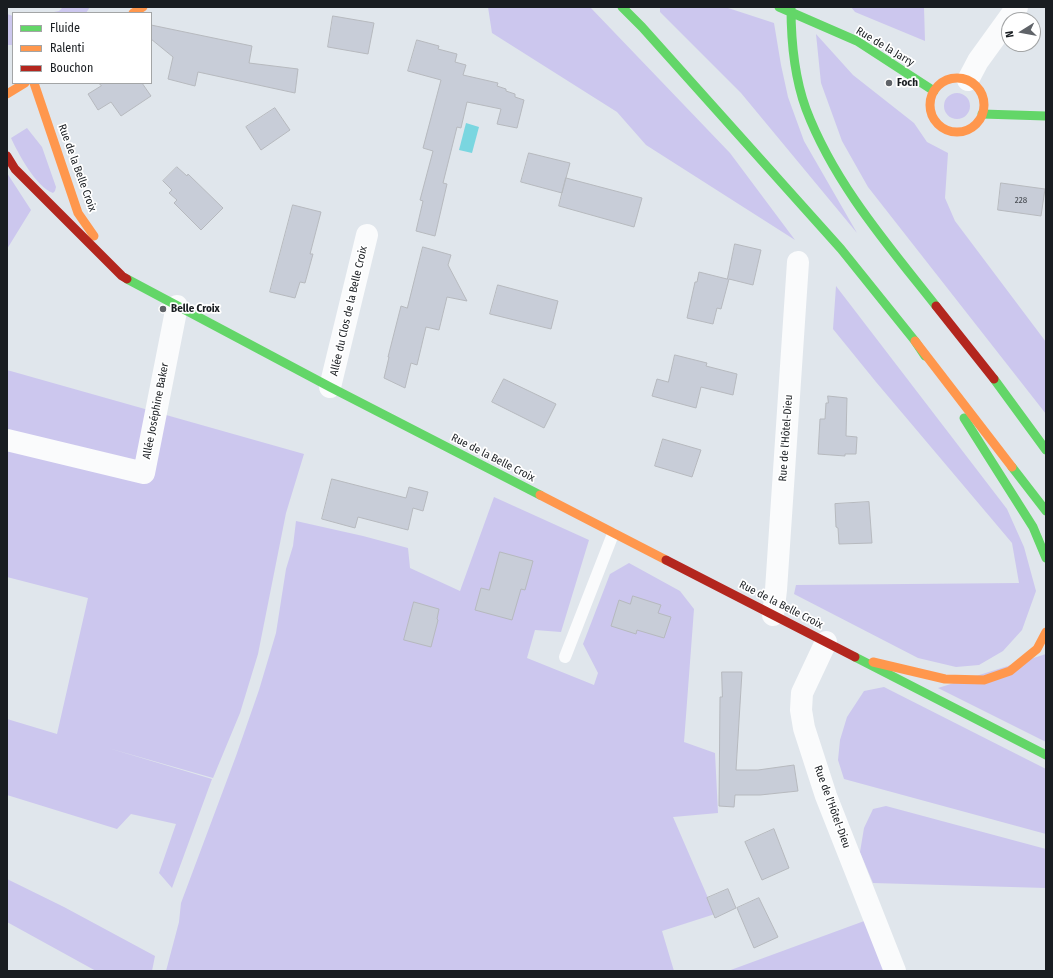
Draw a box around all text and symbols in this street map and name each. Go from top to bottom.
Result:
legend [12,12,152,84]
north arrow [1001,12,1041,52]
text: Fluide [50,21,80,35]
street label: Rue de la Jarry [854,24,916,70]
text: N [1003,30,1017,39]
text: Ralenti [50,41,85,55]
text: Bouchon [50,61,93,75]
place label: Foch [897,76,918,90]
marker: Foch [884,78,894,88]
street label: Rue de la Belle Croix [55,122,99,214]
house number: 228 [1015,195,1027,205]
street label: Allée du Clos de la Belle Croix [328,245,370,377]
place label: Belle Croix [171,302,220,316]
marker: Belle Croix [158,304,168,314]
street label: Allée Joséphine Baker [140,362,172,460]
street label: Rue de l'Hôtel-Dieu [776,394,796,482]
street label: Rue de la Belle Croix [449,431,537,485]
street label: Rue de la Belle Croix [737,578,825,632]
street label: Rue de l'Hôtel-Dieu [811,764,853,850]

